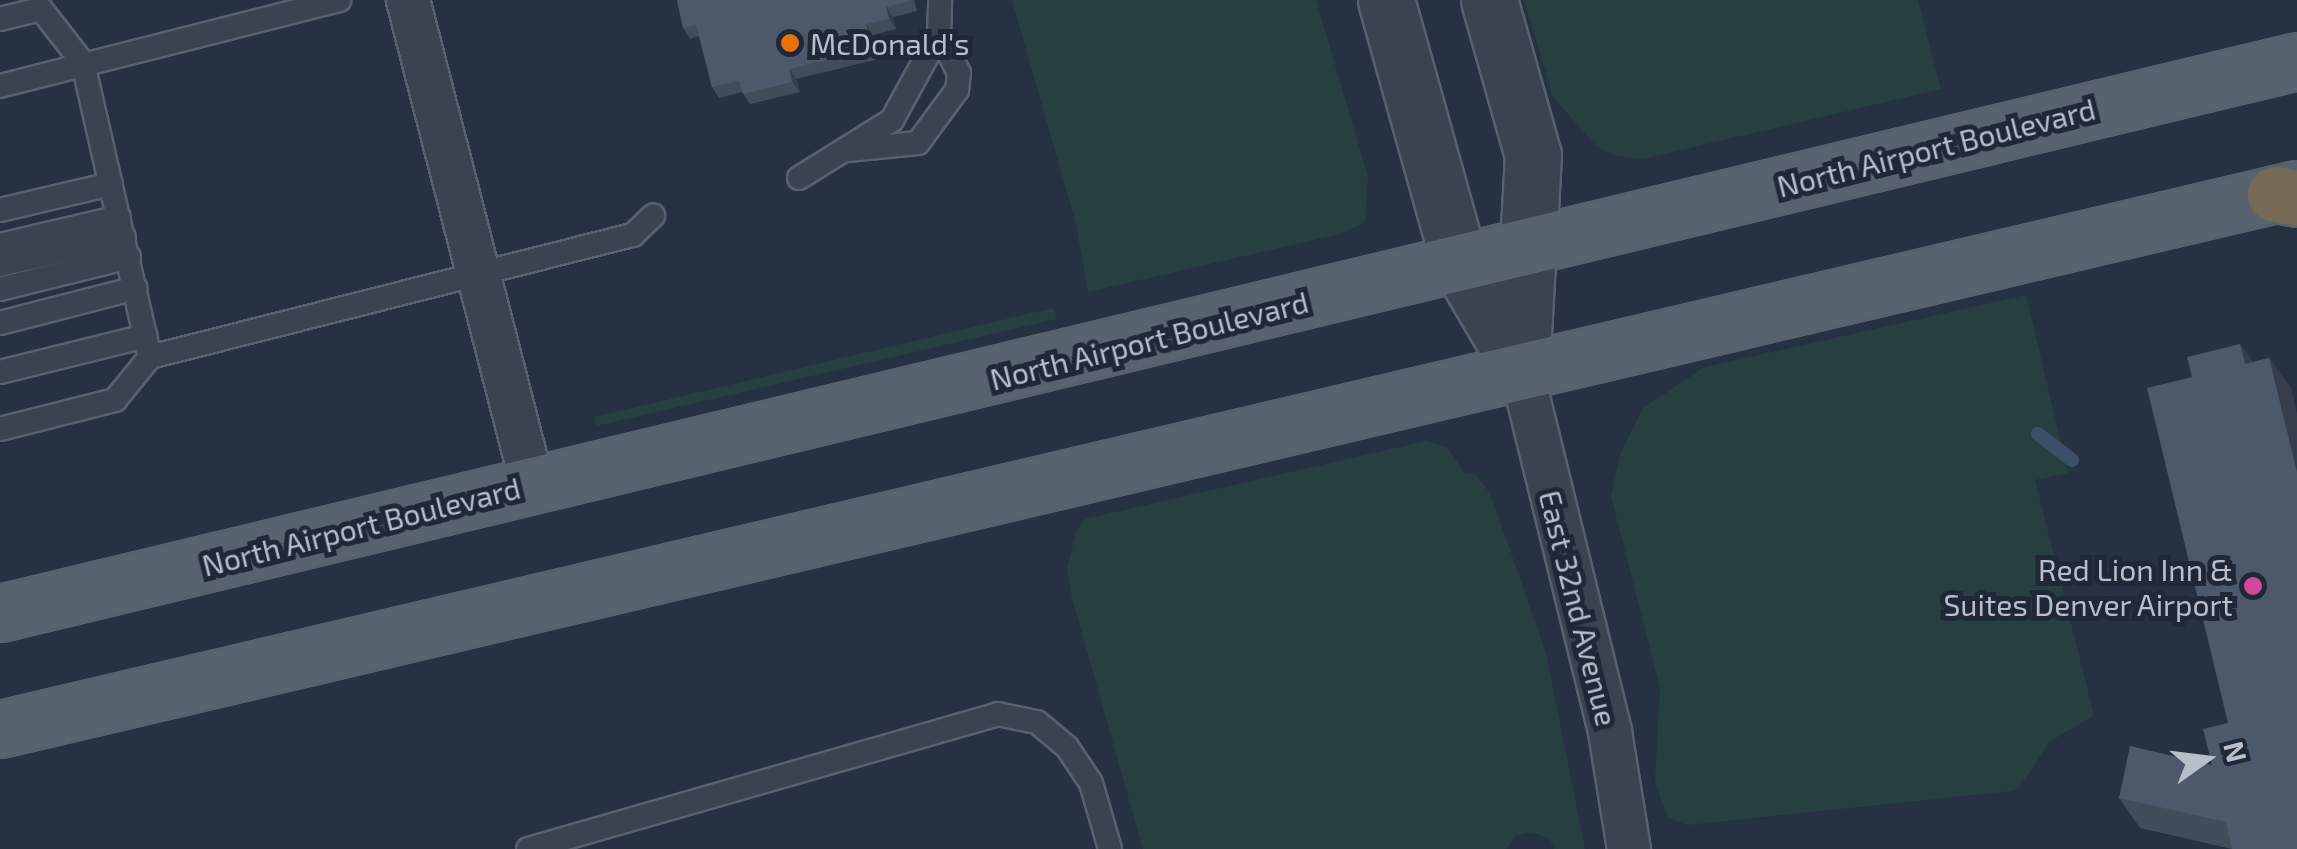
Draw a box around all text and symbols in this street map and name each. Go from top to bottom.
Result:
place label: McDonald's [810,25,969,61]
marker: McDonald's [779,32,801,54]
street label: North Airport Boulevard [1773,90,2099,204]
street label: North Airport Boulevard [986,283,1312,397]
street label: North Airport Boulevard [198,469,524,583]
street label: East 32nd Avenue [1532,486,1626,730]
place label: Red Lion Inn & Suites Denver Airport [1942,551,2233,622]
marker: Red Lion Inn & Suites Denver Airport [2242,575,2264,597]
north arrow [2157,709,2257,809]
text: N [2217,738,2255,766]

